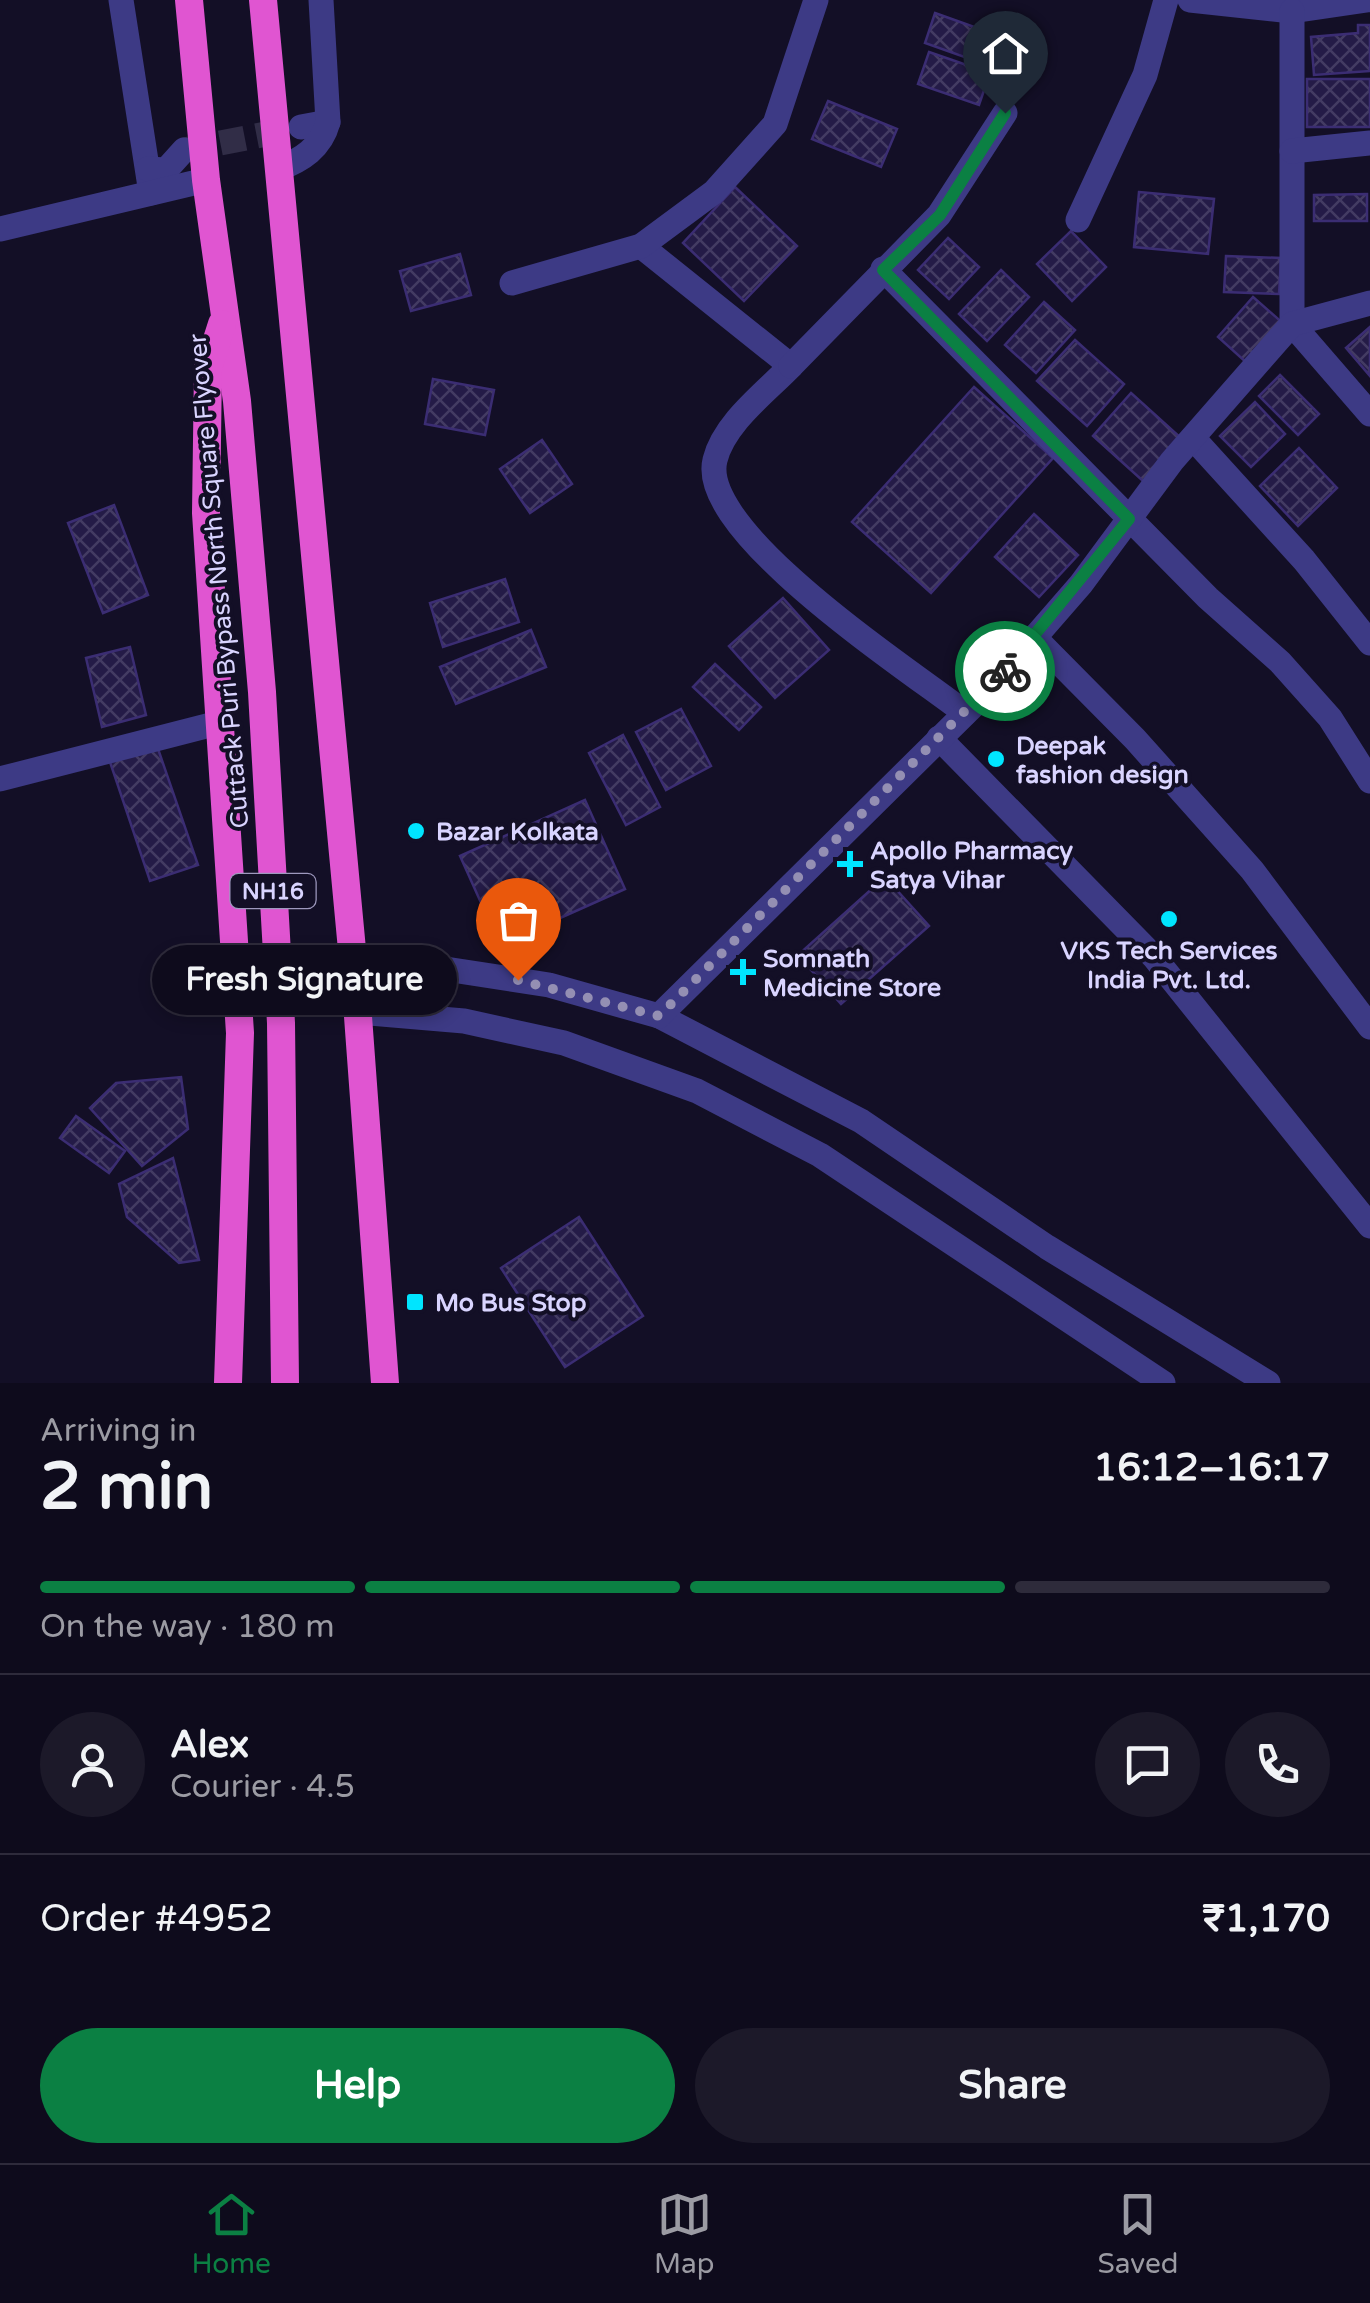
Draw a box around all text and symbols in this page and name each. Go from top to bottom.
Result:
pin [963,11,1048,114]
icon: home [978,26,1033,81]
street label: Cuttack Puri Bypass North Square Flyover [182,332,256,829]
courier [955,621,1055,721]
icon: bike [978,644,1033,699]
place label: Deepak fashion design [1016,731,1189,790]
marker: Deepak fashion design [985,748,1007,770]
place label: Bazar Kolkata [436,817,599,847]
marker: Bazar Kolkata [405,820,427,842]
place label: Apollo Pharmacy Satya Vihar [870,836,1073,895]
marker: Apollo Pharmacy Satya Vihar [839,853,861,875]
road number: NH16 [230,874,316,908]
pin [476,878,561,981]
icon: bag [491,893,546,948]
marker: VKS Tech Services India Pvt. Ltd. [1158,908,1180,930]
place label: VKS Tech Services India Pvt. Ltd. [1061,936,1277,995]
place label: Somnath Medicine Store [763,944,941,1003]
callout: Fresh Signature [153,945,458,1015]
text: Fresh Signature [186,961,423,999]
marker: Somnath Medicine Store [732,961,754,983]
place label: Mo Bus Stop [435,1288,587,1318]
marker: Mo Bus Stop [404,1291,426,1313]
text: Arriving in [40,1412,197,1450]
text: 16:12–16:17 [1093,1445,1330,1491]
text: 2 min [40,1448,213,1527]
text: On the way · 180 m [40,1608,335,1646]
button: person [40,1712,145,1817]
button: chat [1095,1712,1200,1817]
button: phone [1225,1712,1330,1817]
text: Alex [170,1722,249,1768]
text: Courier · 4.5 [170,1768,355,1806]
text: Order #4952 [40,1896,273,1942]
text: ₹1,170 [1202,1896,1330,1942]
button: Help [40,2028,675,2143]
button: Share [695,2028,1330,2143]
tab: Home [192,2187,271,2281]
tab: Map [654,2187,714,2281]
tab: Saved [1098,2187,1178,2281]

